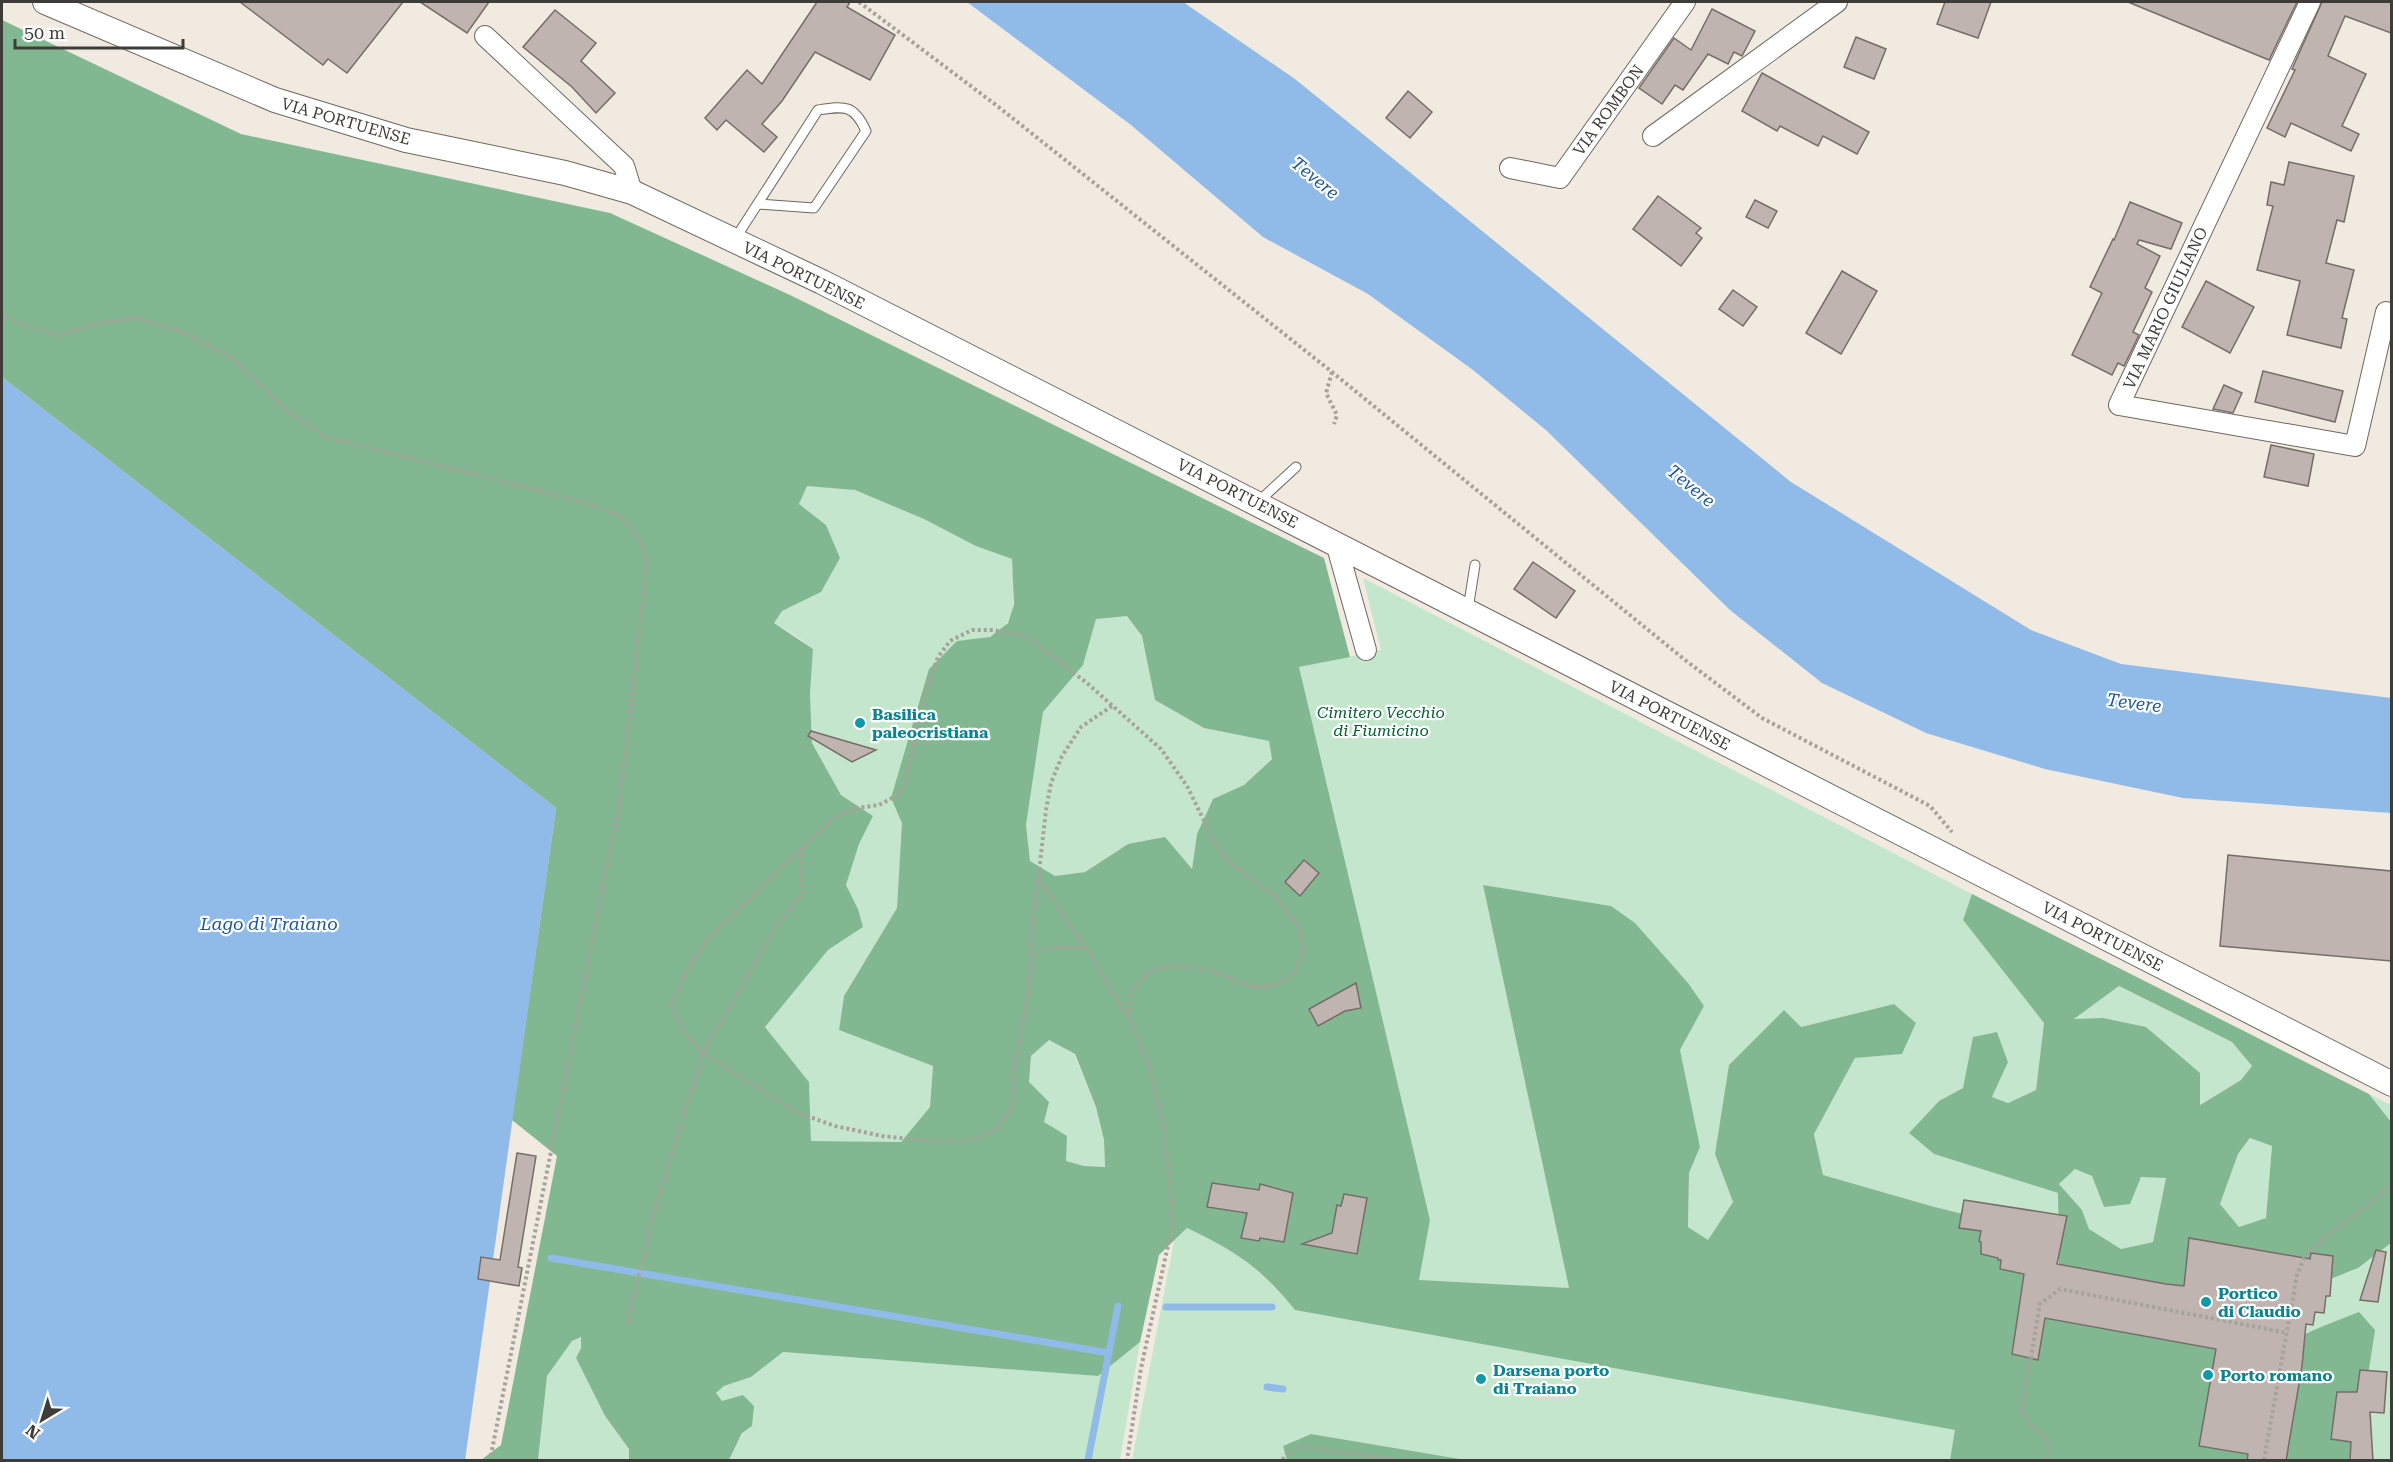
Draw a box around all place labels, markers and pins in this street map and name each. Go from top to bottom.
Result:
place label: Basilica paleocristiana [872,705,989,742]
marker: Basilica paleocristiana [853,716,867,730]
place label: Portico di Claudio [2218,1284,2301,1321]
marker: Portico di Claudio [2199,1295,2213,1309]
place label: Darsena porto di Traiano [1493,1361,1609,1398]
place label: Porto romano [2220,1366,2333,1385]
marker: Porto romano [2201,1368,2215,1382]
marker: Darsena porto di Traiano [1474,1372,1488,1386]

